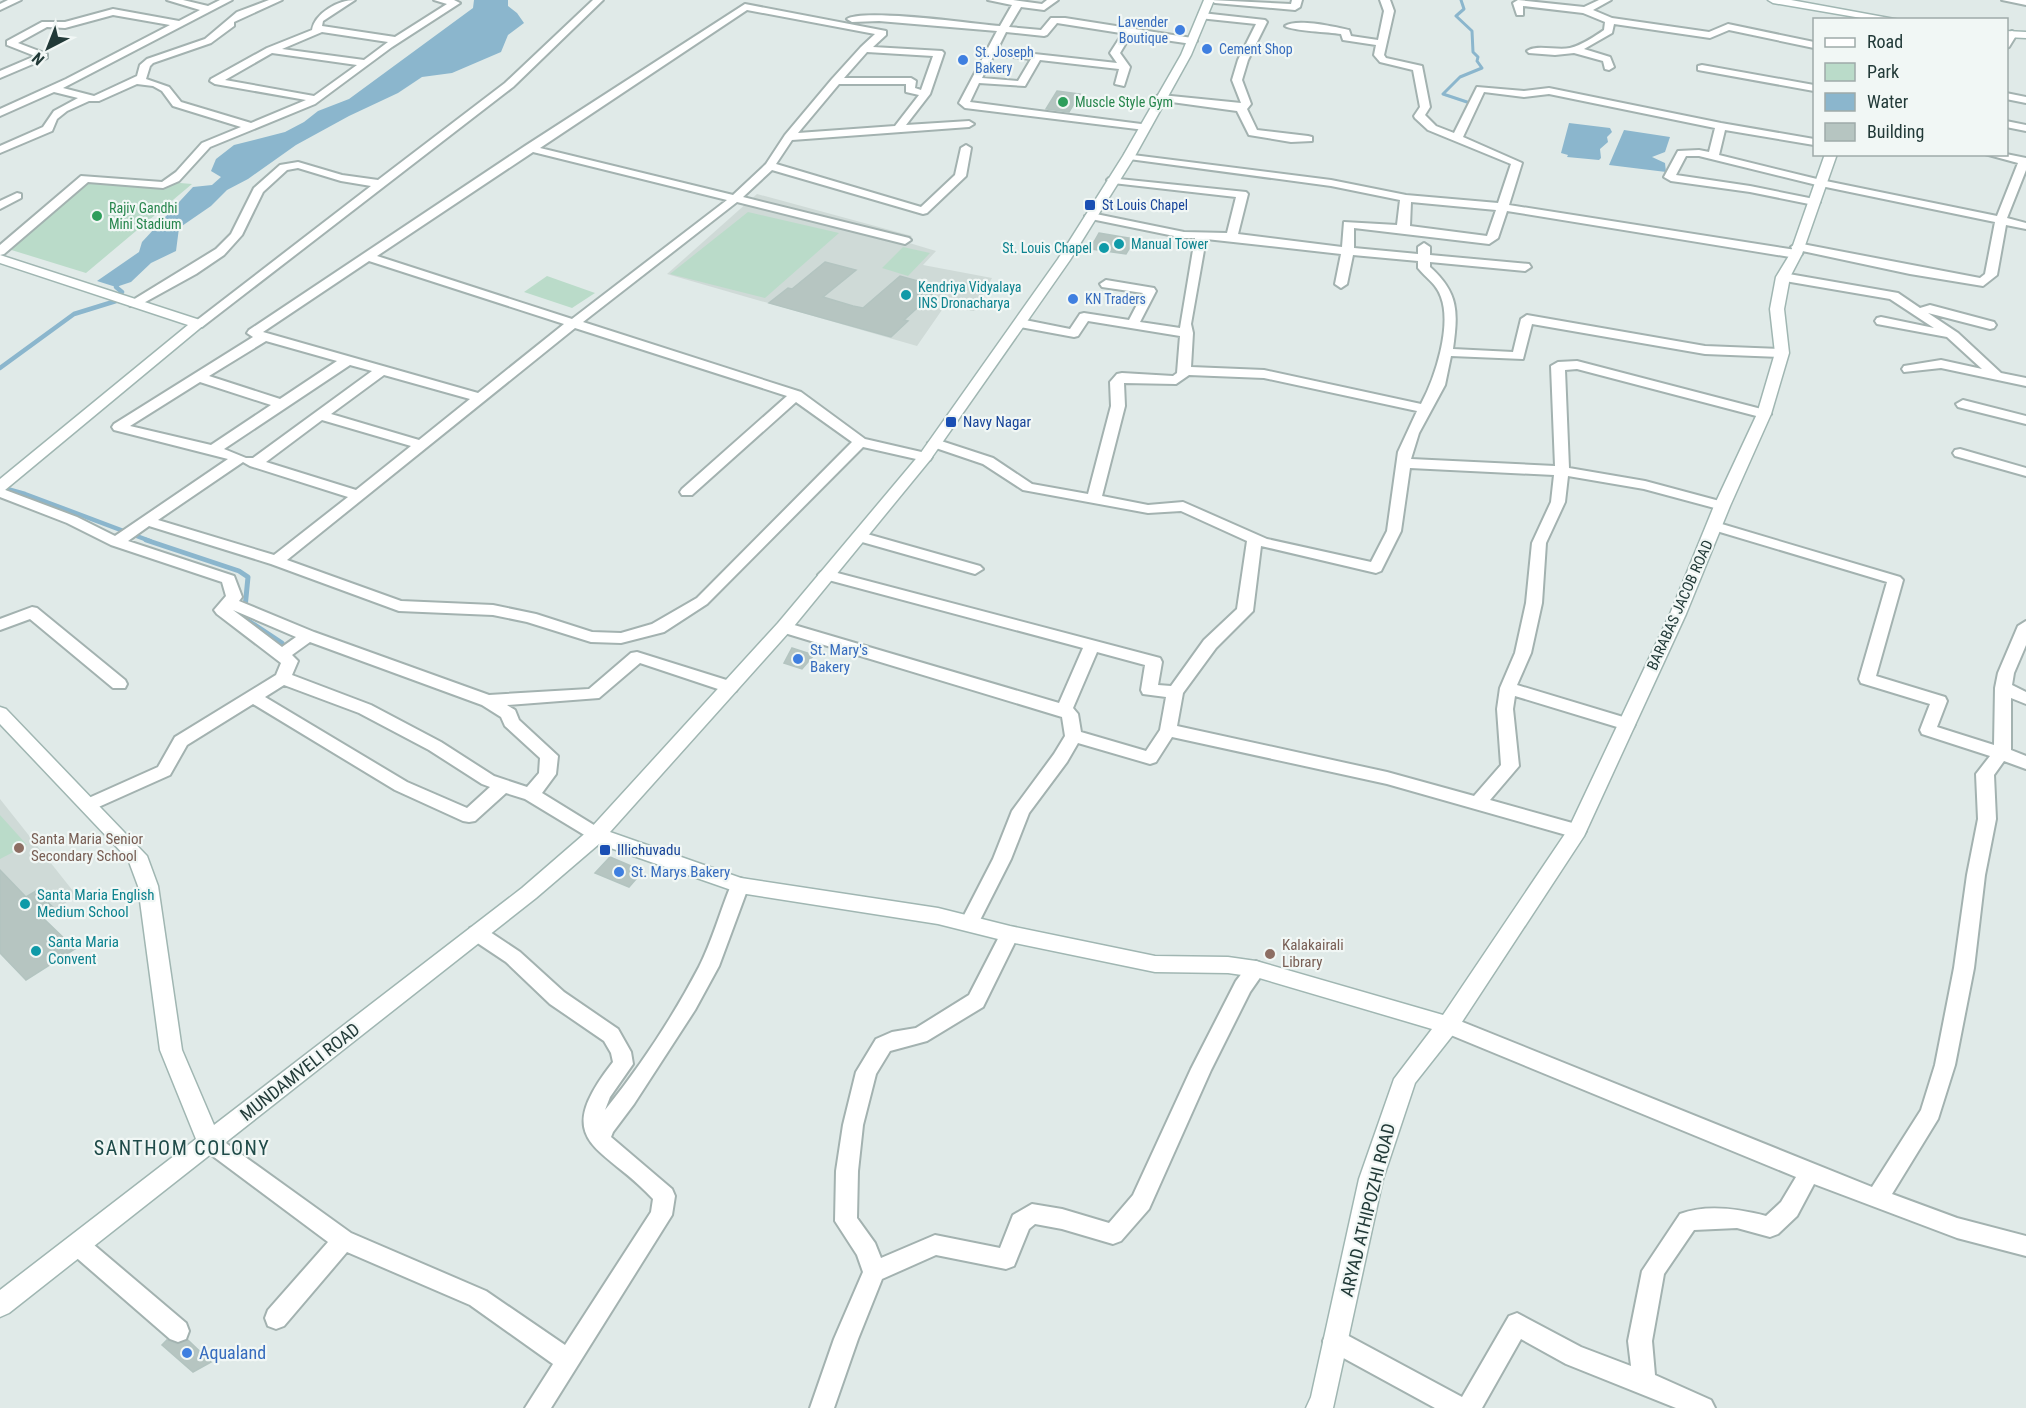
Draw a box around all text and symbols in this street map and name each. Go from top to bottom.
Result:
place label: Lavender Boutique [1118,14,1168,46]
north arrow [18,18,78,78]
legend [1813,18,2008,156]
marker: Lavender Boutique [1173,23,1187,37]
text: Road [1867,31,1903,52]
place label: Cement Shop [1219,41,1293,57]
marker: Cement Shop [1200,42,1214,56]
place label: St. Joseph Bakery [975,44,1034,76]
text: N [28,48,48,69]
marker: St. Joseph Bakery [956,53,970,67]
text: Park [1867,61,1899,82]
text: Water [1867,91,1909,112]
place label: Muscle Style Gym [1075,94,1173,110]
marker: Muscle Style Gym [1056,95,1070,109]
text: Building [1867,121,1924,142]
place label: St Louis Chapel [1102,197,1188,213]
marker: St Louis Chapel [1083,198,1097,212]
place label: Rajiv Gandhi Mini Stadium [109,200,182,232]
marker: Rajiv Gandhi Mini Stadium [90,209,104,223]
place label: Manual Tower [1131,236,1208,252]
marker: Manual Tower [1112,237,1126,251]
place label: St. Louis Chapel [1002,240,1092,256]
marker: St. Louis Chapel [1097,241,1111,255]
place label: Kendriya Vidyalaya INS Dronacharya [918,279,1022,311]
marker: Kendriya Vidyalaya INS Dronacharya [899,288,913,302]
place label: KN Traders [1085,291,1146,307]
marker: KN Traders [1066,292,1080,306]
place label: Navy Nagar [963,413,1032,431]
marker: Navy Nagar [944,415,958,429]
street label: BARABAS JACOB ROAD [1643,537,1717,673]
place label: St. Mary's Bakery [810,641,868,676]
marker: St. Mary's Bakery [791,652,805,666]
place label: Santa Maria Senior Secondary School [31,830,143,865]
marker: Santa Maria Senior Secondary School [12,841,26,855]
place label: Illichuvadu [617,841,681,859]
marker: Illichuvadu [598,843,612,857]
place label: St. Marys Bakery [631,863,730,881]
marker: St. Marys Bakery [612,865,626,879]
place label: Santa Maria English Medium School [37,886,155,921]
marker: Santa Maria English Medium School [18,897,32,911]
place label: Santa Maria Convent [48,933,119,968]
place label: Kalakairali Library [1282,936,1344,971]
marker: Santa Maria Convent [29,944,43,958]
marker: Kalakairali Library [1263,947,1277,961]
street label: MUNDAMVELI ROAD [236,1018,364,1125]
street label: ARYAD ATHIPOZHI ROAD [1336,1121,1399,1299]
district label: SANTHOM COLONY [94,1136,270,1160]
place label: Aqualand [199,1342,266,1363]
marker: Aqualand [180,1346,194,1360]

